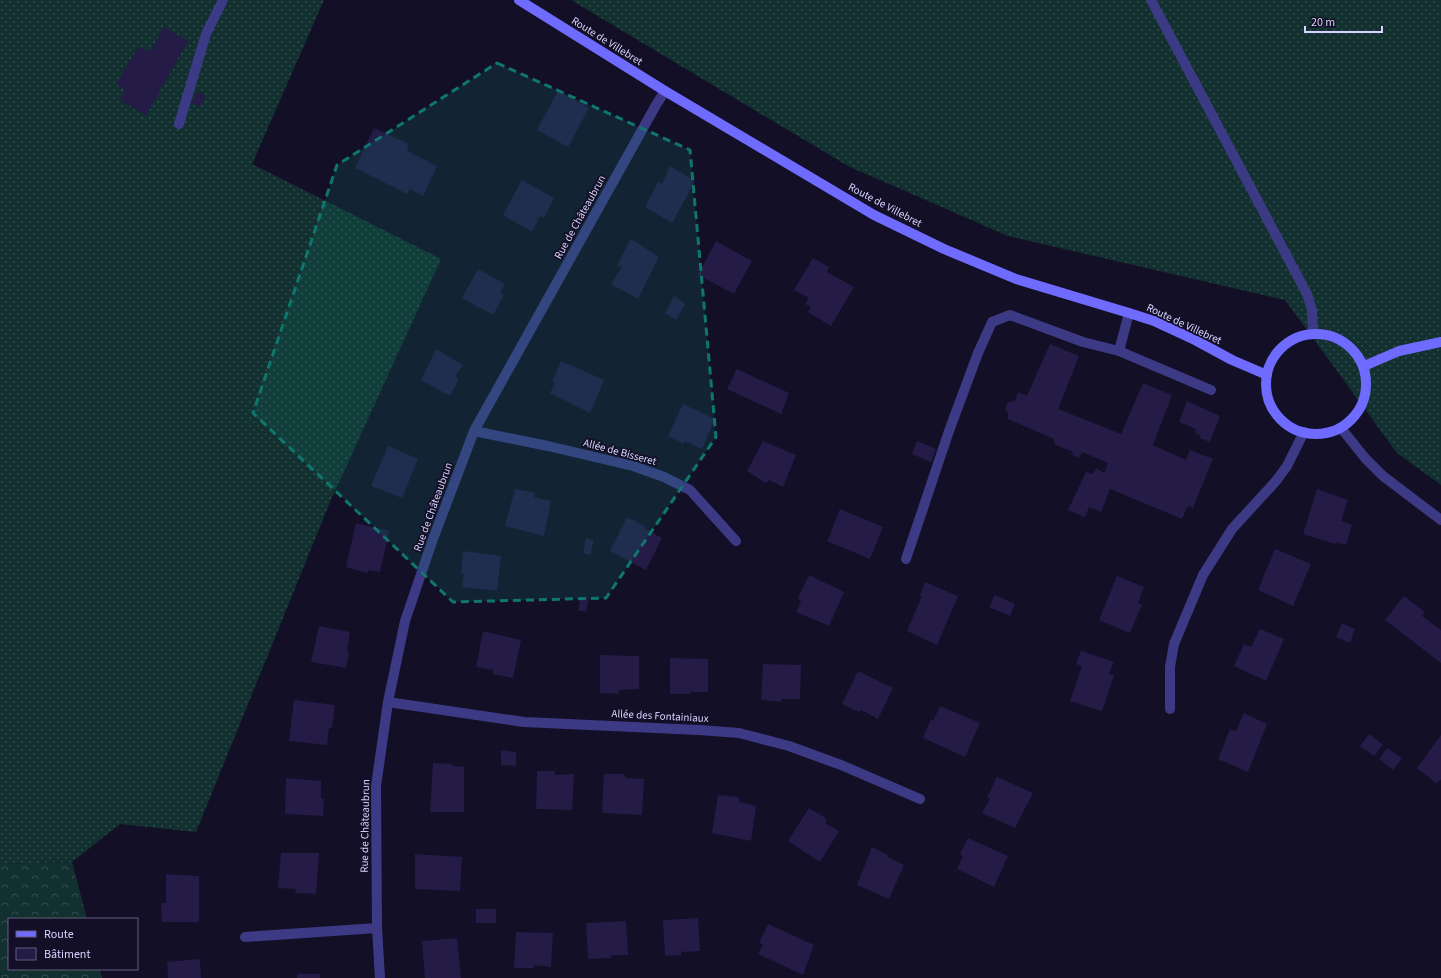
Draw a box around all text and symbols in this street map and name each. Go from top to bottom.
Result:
scale bar [1305,8,1382,34]
street label: Route de Villebret [569,13,646,69]
text: 20 m [1311,14,1335,31]
street label: Rue de Châteaubrun [551,172,609,262]
street label: Route de Villebret [846,179,925,231]
street label: Route de Villebret [1144,300,1224,348]
street label: Allée de Bisseret [582,435,658,469]
street label: Rue de Châteaubrun [410,460,456,554]
street label: Allée des Fontainiaux [611,706,709,726]
street label: Rue de Châteaubrun [357,779,373,873]
legend [8,918,138,970]
text: Route [44,926,74,943]
text: Bâtiment [44,946,90,963]

